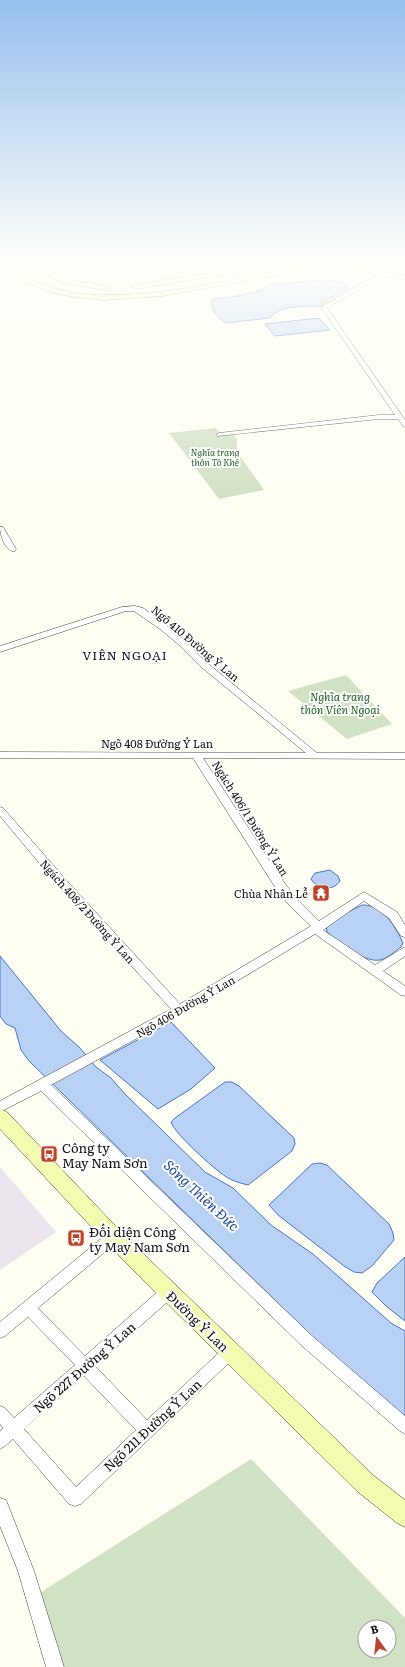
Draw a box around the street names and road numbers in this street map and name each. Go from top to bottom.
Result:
street label: Ngõ 410 Đường Ỷ Lan [149,601,243,685]
street label: Ngõ 408 Đường Ỷ Lan [101,735,213,751]
street label: Ngách 406/1 Đường Ỷ Lan [209,757,293,879]
street label: Ngách 408/2 Đường Ỷ Lan [37,856,139,966]
street label: Ngõ 406 Đường Ỷ Lan [133,971,237,1041]
street label: Đường Ỷ Lan [162,1286,234,1356]
street label: Ngõ 227 Đường Ỷ Lan [29,1317,140,1417]
street label: Ngõ 211 Đường Ỷ Lan [99,1374,205,1476]

